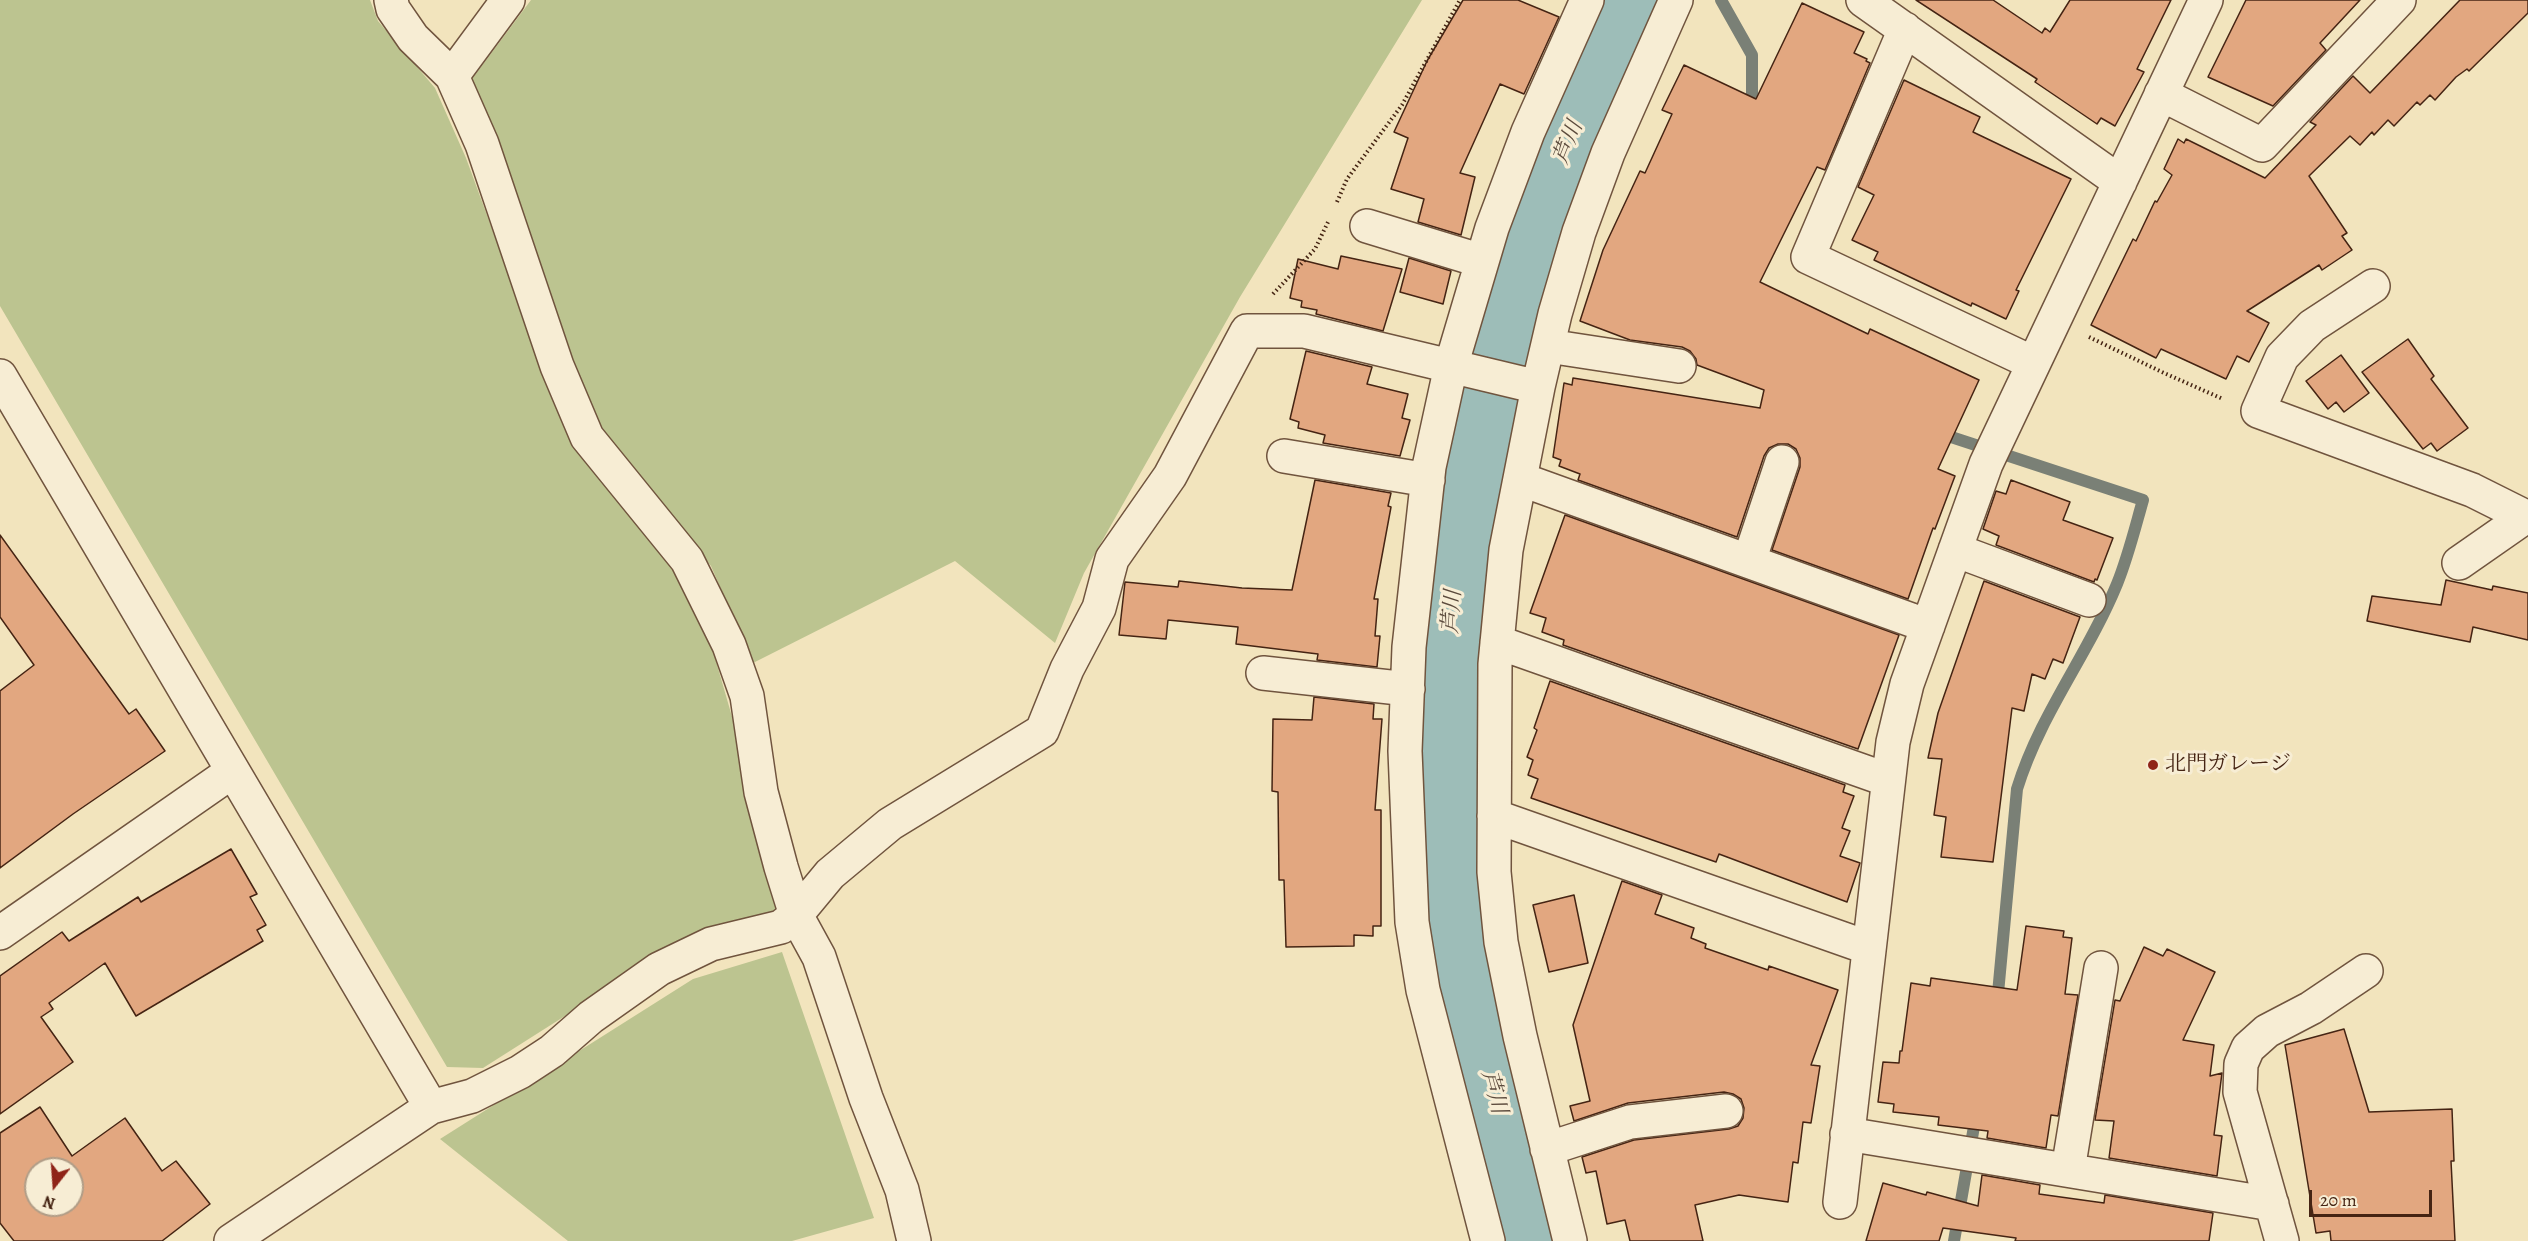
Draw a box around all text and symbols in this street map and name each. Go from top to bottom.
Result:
water label: 芦川 [1549,118,1589,168]
water label: 芦川 [1438,589,1468,635]
place label: 北門ガレージ [2165,752,2291,778]
marker: 北門ガレージ [2146,758,2160,772]
water label: 芦川 [1475,1067,1511,1117]
north arrow [24,1157,84,1217]
scale bar [2312,1178,2435,1216]
text: 20 m [2320,1188,2357,1212]
text: N [41,1190,58,1215]

